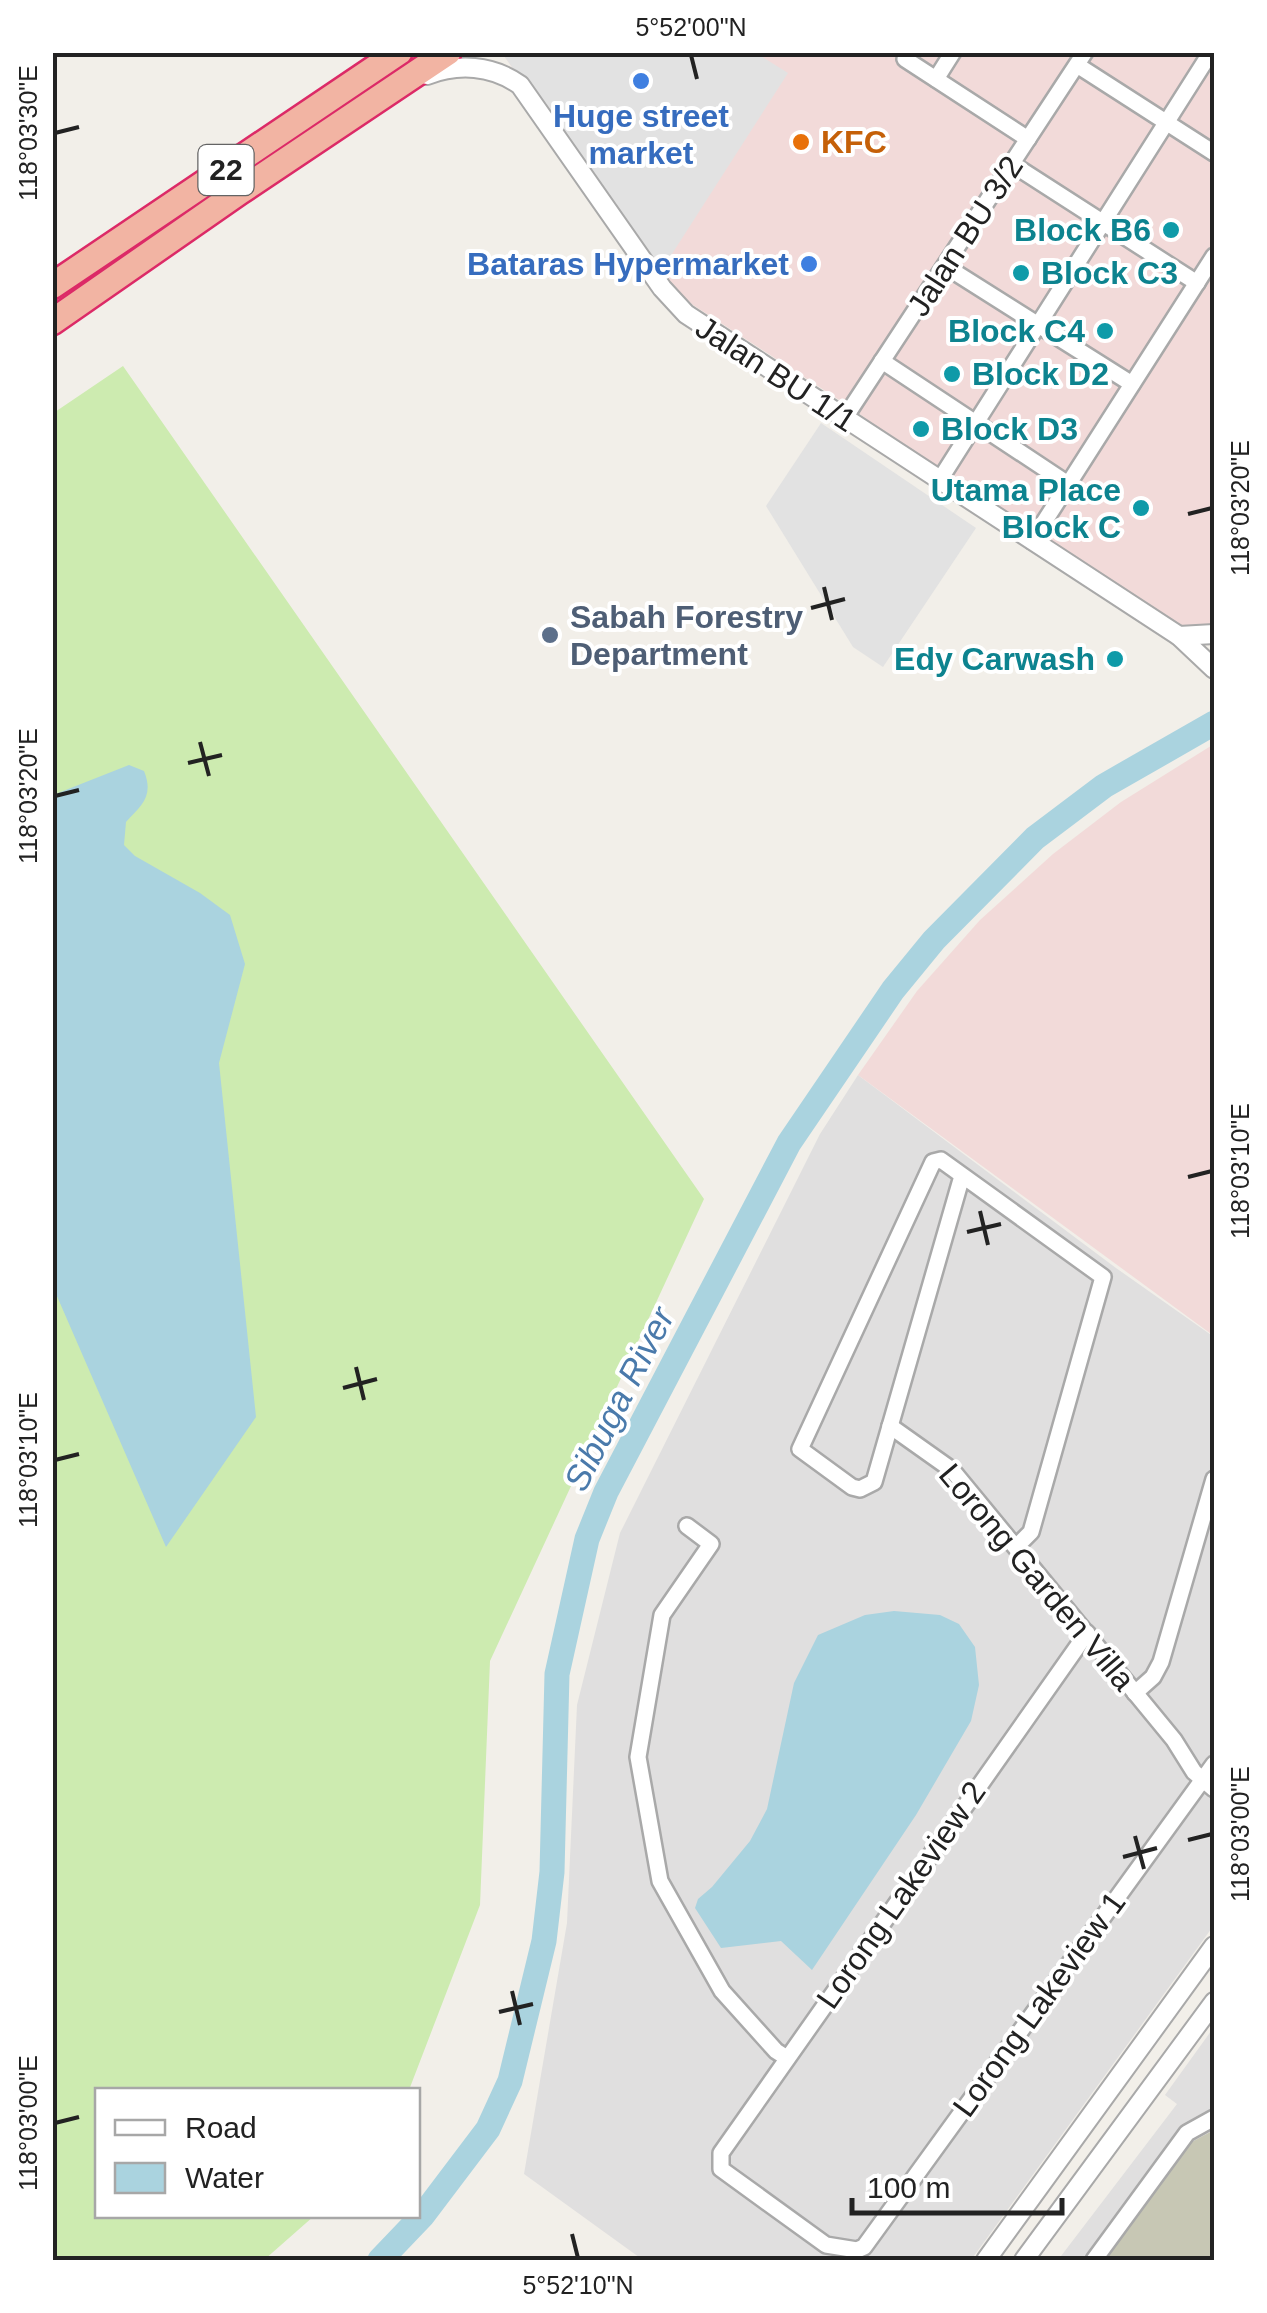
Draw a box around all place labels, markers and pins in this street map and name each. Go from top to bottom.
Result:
marker: Huge street market [630,70,652,92]
place label: Huge street market [553,98,729,171]
place label: KFC [821,124,887,160]
marker: KFC [790,131,812,153]
place label: Block B6 [1014,212,1151,248]
marker: Block B6 [1160,219,1182,241]
place label: Bataras Hypermarket [467,246,789,282]
marker: Bataras Hypermarket [798,253,820,275]
place label: Block C3 [1041,255,1178,291]
marker: Block C3 [1010,262,1032,284]
place label: Block C4 [948,313,1085,349]
marker: Block C4 [1094,320,1116,342]
place label: Block D2 [972,356,1109,392]
marker: Block D2 [941,363,963,385]
place label: Block D3 [941,411,1078,447]
marker: Block D3 [910,418,932,440]
place label: Utama Place Block C [931,472,1121,545]
marker: Utama Place Block C [1130,497,1152,519]
place label: Sabah Forestry Department [570,599,803,672]
marker: Sabah Forestry Department [539,624,561,646]
place label: Edy Carwash [894,641,1095,677]
marker: Edy Carwash [1104,648,1126,670]

